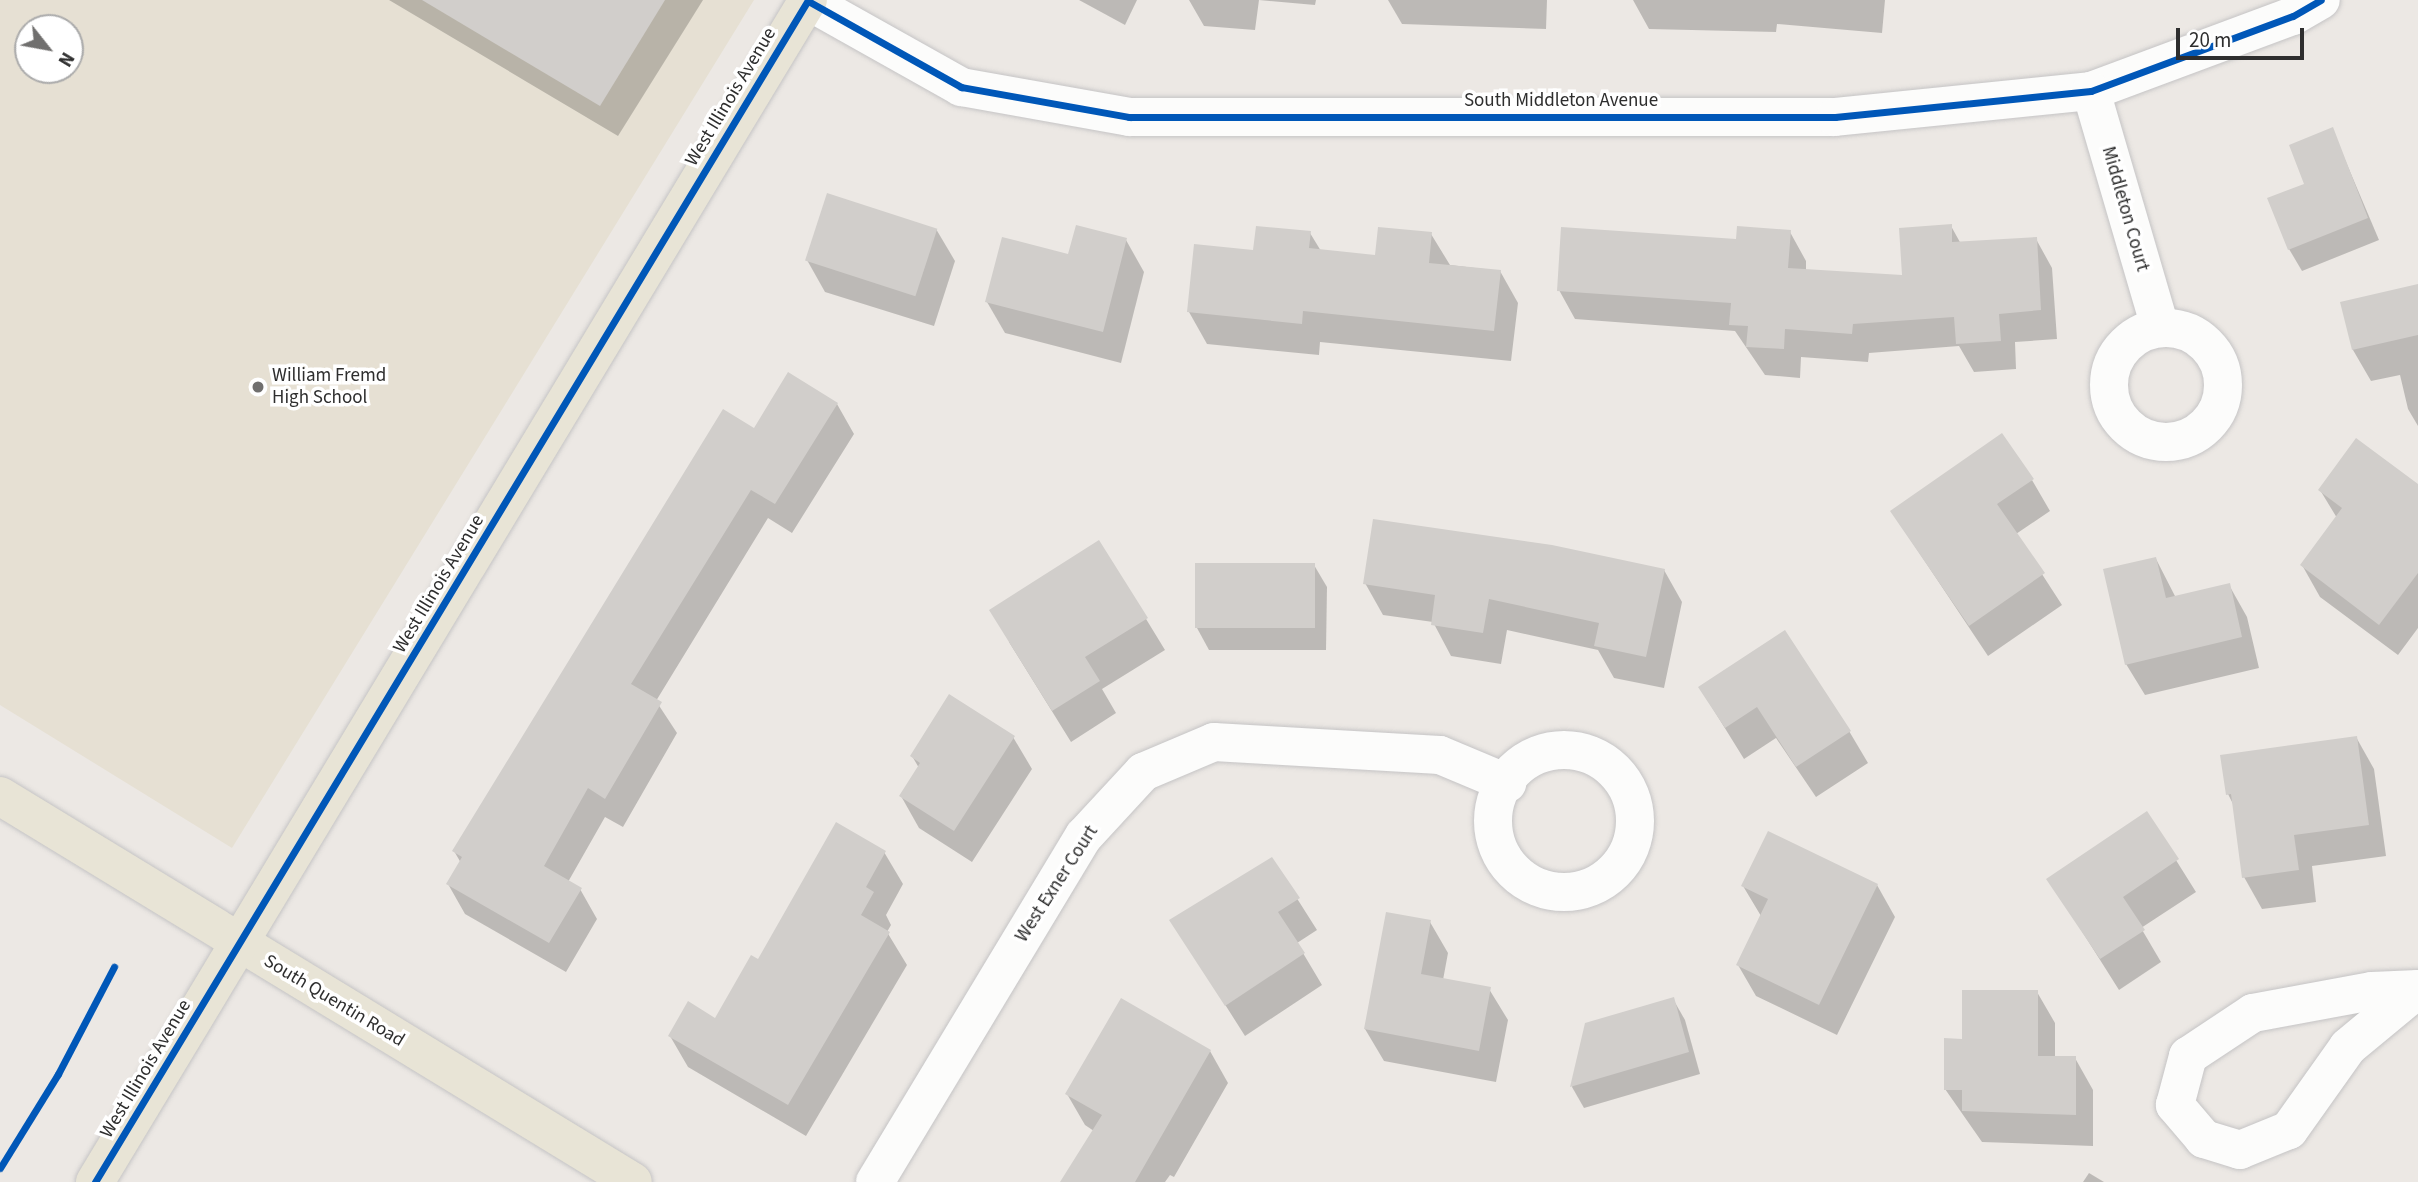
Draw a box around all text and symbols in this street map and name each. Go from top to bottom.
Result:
north arrow [14,14,84,84]
scale bar [2180,14,2308,58]
street label: West Illinois Avenue [681,24,781,170]
text: 20 m [2189,25,2231,55]
text: N [51,47,81,71]
street label: South Middleton Avenue [1464,90,1658,112]
street label: Middleton Court [2096,144,2154,274]
place label: William Fremd High School [272,365,386,409]
marker: William Fremd High School [250,379,266,395]
street label: West Illinois Avenue [389,511,489,657]
street label: West Exner Court [1011,821,1103,947]
street label: South Quentin Road [259,950,409,1052]
street label: West Illinois Avenue [96,996,196,1142]

